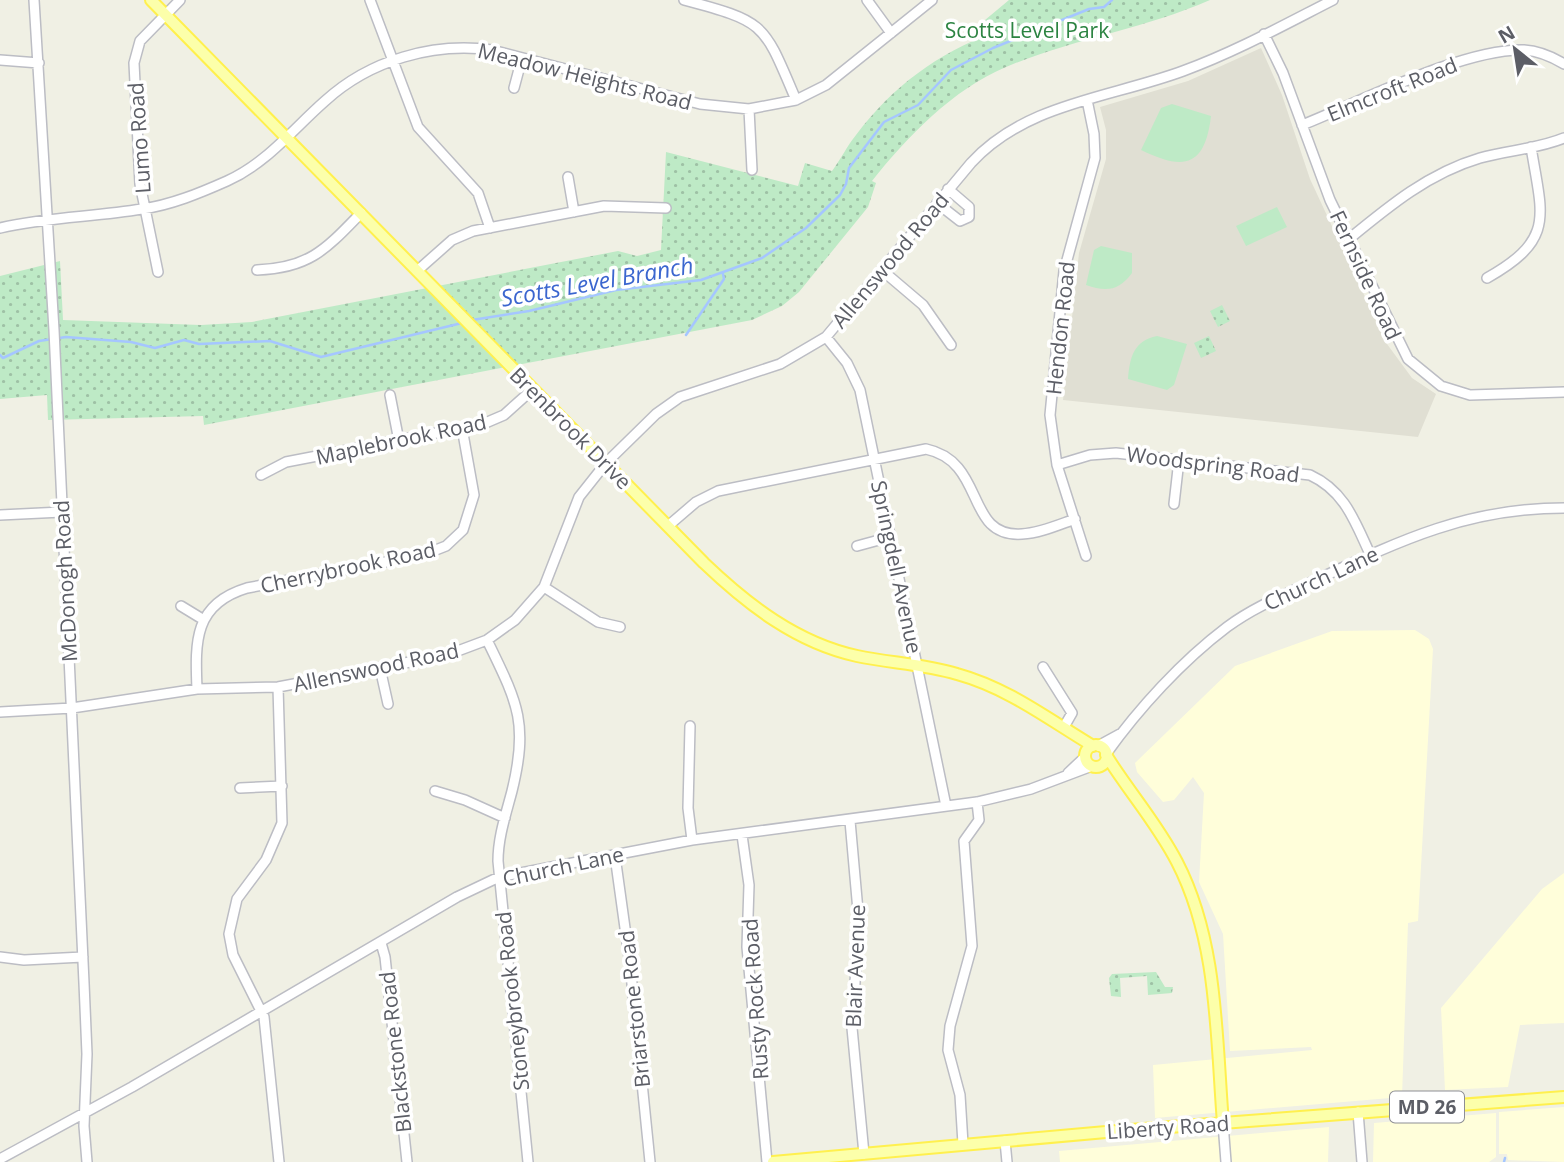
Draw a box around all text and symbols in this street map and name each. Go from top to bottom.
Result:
north arrow [1480,14,1550,84]
park label: Scotts Level Park [945,16,1109,44]
text: N [1493,19,1520,49]
street label: Meadow Heights Road [475,36,695,116]
street label: Elmcroft Road [1323,50,1461,128]
street label: Lumo Road [121,81,157,195]
street label: Allenswood Road [825,186,955,334]
street label: Fernside Road [1324,206,1408,344]
water label: Scotts Level Branch [498,248,696,314]
street label: Hendon Road [1039,260,1081,396]
street label: Brenbrook Drive [504,361,638,495]
street label: Maplebrook Road [313,407,489,471]
street label: Woodspring Road [1125,439,1301,489]
street label: Springdell Avenue [865,478,929,656]
street label: McDonogh Road [47,499,83,663]
street label: Cherrybrook Road [258,535,438,599]
street label: Church Lane [1259,539,1383,617]
street label: Allenswood Road [291,636,461,698]
street label: Church Lane [500,839,626,893]
street label: Blair Avenue [839,904,871,1028]
street label: Stoneybrook Road [489,910,535,1092]
street label: Rusty Rock Road [735,917,775,1081]
street label: Briarstone Road [612,929,656,1089]
street label: Blackstone Road [373,970,417,1134]
road number: MD 26 [1390,1092,1464,1122]
street label: Liberty Road [1106,1109,1230,1145]

